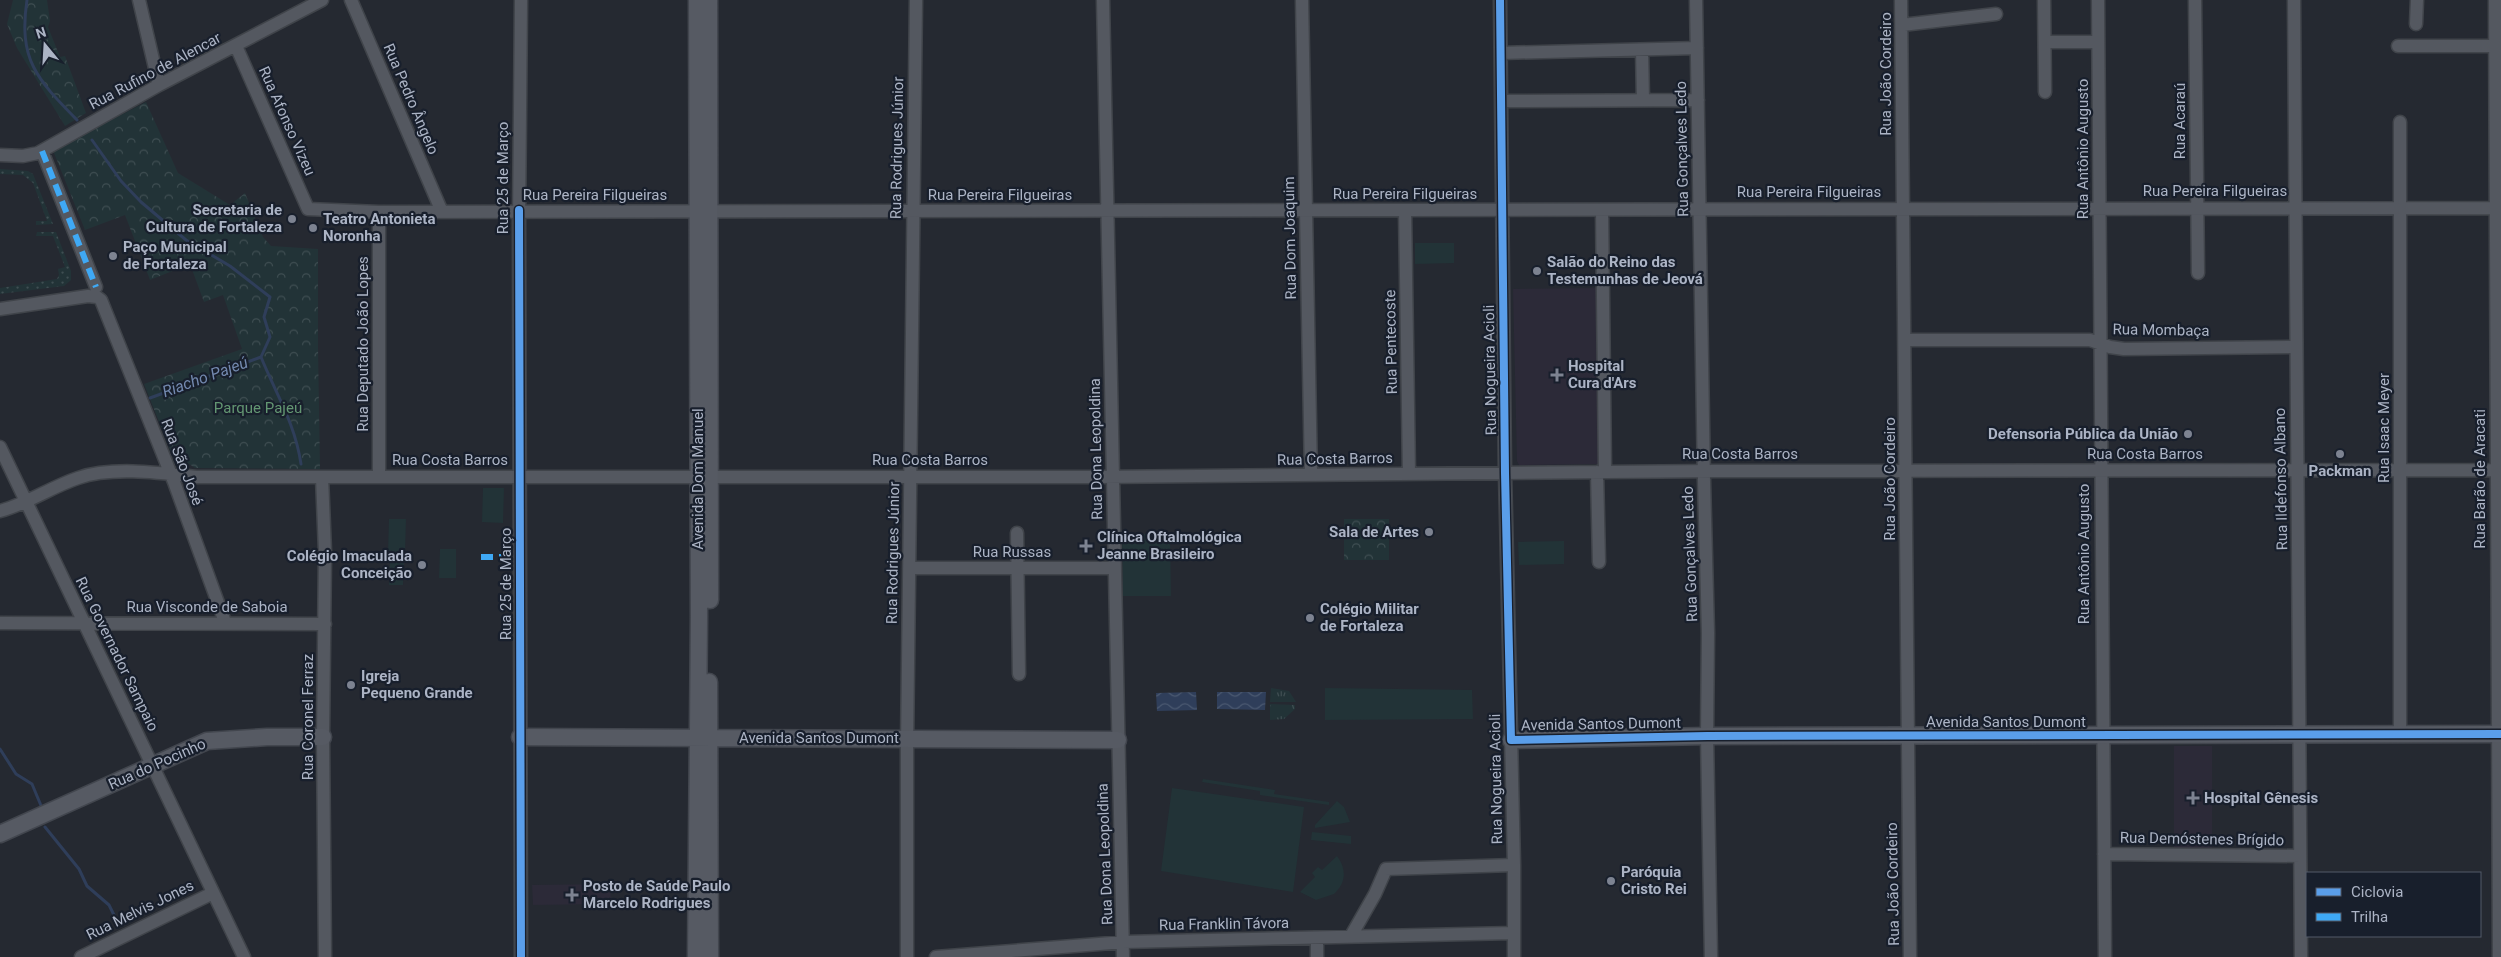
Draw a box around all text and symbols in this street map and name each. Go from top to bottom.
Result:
street label: Rua João Cordeiro [1877,12,1895,136]
north arrow [20,20,70,70]
text: N [34,23,48,42]
street label: Rua Rufino de Alencar [86,29,224,113]
street label: Rua Pedro Ângelo [379,41,443,157]
street label: Rua Afonso Vizeu [255,63,319,179]
street label: Rua Rodrigues Júnior [887,77,907,219]
street label: Rua Antônio Augusto [2074,79,2092,219]
street label: Rua Gonçalves Ledo [1672,81,1692,217]
street label: Rua Acaraú [2171,83,2189,159]
street label: Rua 25 de Março [494,122,512,234]
street label: Rua Dom Joaquim [1280,176,1300,300]
street label: Rua Pereira Filgueiras [2143,182,2287,200]
street label: Rua Pereira Filgueiras [1737,183,1881,201]
street label: Rua Pereira Filgueiras [1333,185,1477,203]
street label: Rua Pereira Filgueiras [523,186,667,204]
street label: Rua Pereira Filgueiras [928,186,1072,204]
place label: Secretaria de Cultura de Fortaleza [146,201,282,236]
place label: Teatro Antonieta Noronha [323,210,435,245]
marker: Secretaria de Cultura de Fortaleza [286,213,298,225]
marker: Teatro Antonieta Noronha [307,222,319,234]
place label: Paço Municipal de Fortaleza [123,238,227,273]
marker: Paço Municipal de Fortaleza [107,250,119,262]
place label: Salão do Reino das Testemunhas de Jeová [1547,253,1703,288]
street label: Rua Deputado João Lopes [354,256,372,432]
marker: Salão do Reino das Testemunhas de Jeová [1531,265,1543,277]
street label: Rua Pentecoste [1381,289,1401,395]
street label: Rua Nogueira Acioli [1480,304,1500,436]
street label: Rua Mombaça [2112,320,2210,340]
water label: Riacho Pajeú [160,353,251,401]
place label: Hospital Cura d'Ars [1568,357,1637,392]
marker: Hospital Cura d'Ars [1550,368,1564,382]
street label: Rua Isaac Meyer [2375,373,2393,483]
street label: Rua Dona Leopoldina [1086,378,1106,520]
park label: Parque Pajeú [214,399,302,417]
street label: Avenida Dom Manuel [689,408,707,550]
street label: Rua Ildefonso Albano [2271,408,2291,550]
street label: Rua Barão de Aracati [2471,409,2489,549]
street label: Rua São José [157,416,207,508]
street label: Rua João Cordeiro [1881,417,1899,541]
place label: Defensoria Pública da União [1988,425,2178,443]
marker: Defensoria Pública da União [2182,428,2194,440]
street label: Rua Costa Barros [1682,445,1798,463]
street label: Rua Costa Barros [2087,445,2203,463]
marker: Packman [2334,448,2346,460]
street label: Rua Costa Barros [1277,449,1393,469]
street label: Rua Costa Barros [392,451,508,469]
street label: Rua Costa Barros [872,451,988,469]
place label: Packman [2309,462,2371,480]
street label: Rua Rodrigues Júnior [883,482,903,624]
street label: Rua Antônio Augusto [2075,484,2093,624]
street label: Rua Gonçalves Ledo [1679,486,1701,622]
place label: Sala de Artes [1329,523,1419,541]
marker: Sala de Artes [1423,526,1435,538]
street label: Rua 25 de Março [497,528,515,640]
place label: Clínica Oftalmológica Jeanne Brasileiro [1097,528,1242,563]
marker: Clínica Oftalmológica Jeanne Brasileiro [1079,539,1093,553]
street label: Rua Russas [973,543,1051,561]
place label: Colégio Imaculada Conceição [287,547,412,582]
marker: Colégio Imaculada Conceição [416,559,428,571]
street label: Rua Governador Sampaio [72,574,162,734]
street label: Rua Visconde de Saboia [126,598,288,616]
place label: Colégio Militar de Fortaleza [1320,600,1419,635]
marker: Colégio Militar de Fortaleza [1304,612,1316,624]
street label: Rua Coronel Ferraz [299,654,317,780]
place label: Igreja Pequeno Grande [361,667,473,702]
marker: Igreja Pequeno Grande [345,679,357,691]
street label: Rua Nogueira Acioli [1486,713,1506,845]
street label: Avenida Santos Dumont [1926,713,2086,731]
street label: Avenida Santos Dumont [1521,714,1681,734]
street label: Avenida Santos Dumont [739,729,899,747]
street label: Rua do Pocinho [106,734,208,794]
street label: Rua Dona Leopoldina [1094,783,1116,925]
place label: Hospital Gênesis [2204,789,2318,807]
marker: Hospital Gênesis [2186,791,2200,805]
street label: Rua João Cordeiro [1883,822,1903,946]
street label: Rua Demóstenes Brígido [2120,829,2284,849]
place label: Paróquia Cristo Rei [1621,863,1687,898]
legend [2306,872,2481,937]
marker: Paróquia Cristo Rei [1605,875,1617,887]
street label: Rua Melvis Jones [83,876,197,944]
place label: Posto de Saúde Paulo Marcelo Rodrigues [583,877,730,912]
text: Ciclovia [2351,883,2403,901]
marker: Posto de Saúde Paulo Marcelo Rodrigues [565,888,579,902]
text: Trilha [2351,908,2388,926]
street label: Rua Franklin Távora [1159,914,1289,934]

